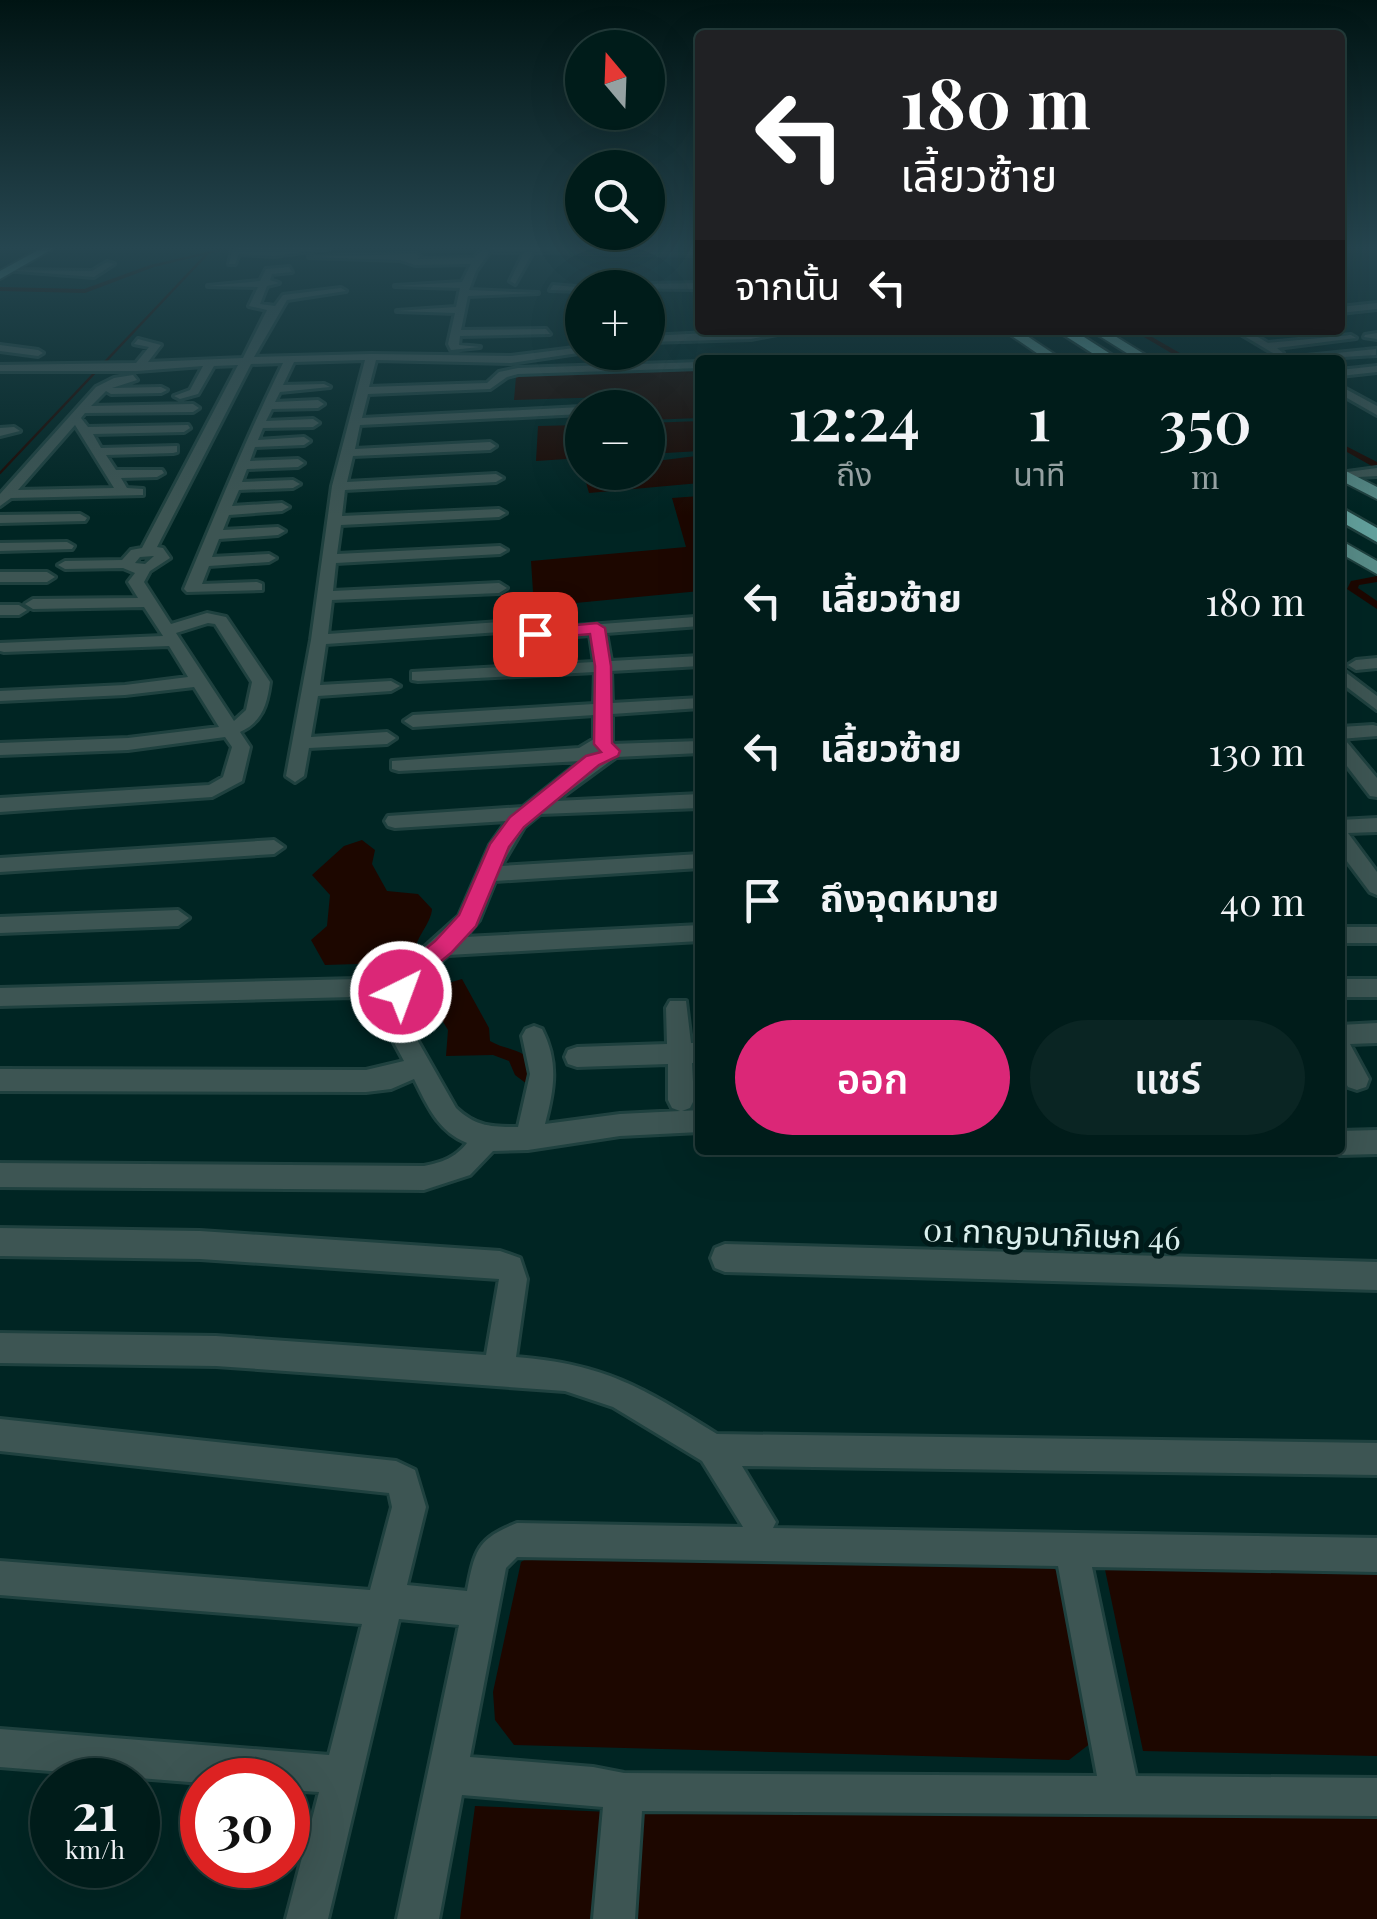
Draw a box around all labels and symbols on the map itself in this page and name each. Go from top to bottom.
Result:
north arrow [565,30,665,130]
pin [493,592,578,677]
position arrow [349,940,453,1044]
street label: 01 กาญจนาภิเษก 46 [923,1206,1181,1258]
speed limit sign: 30 [180,1758,310,1888]

